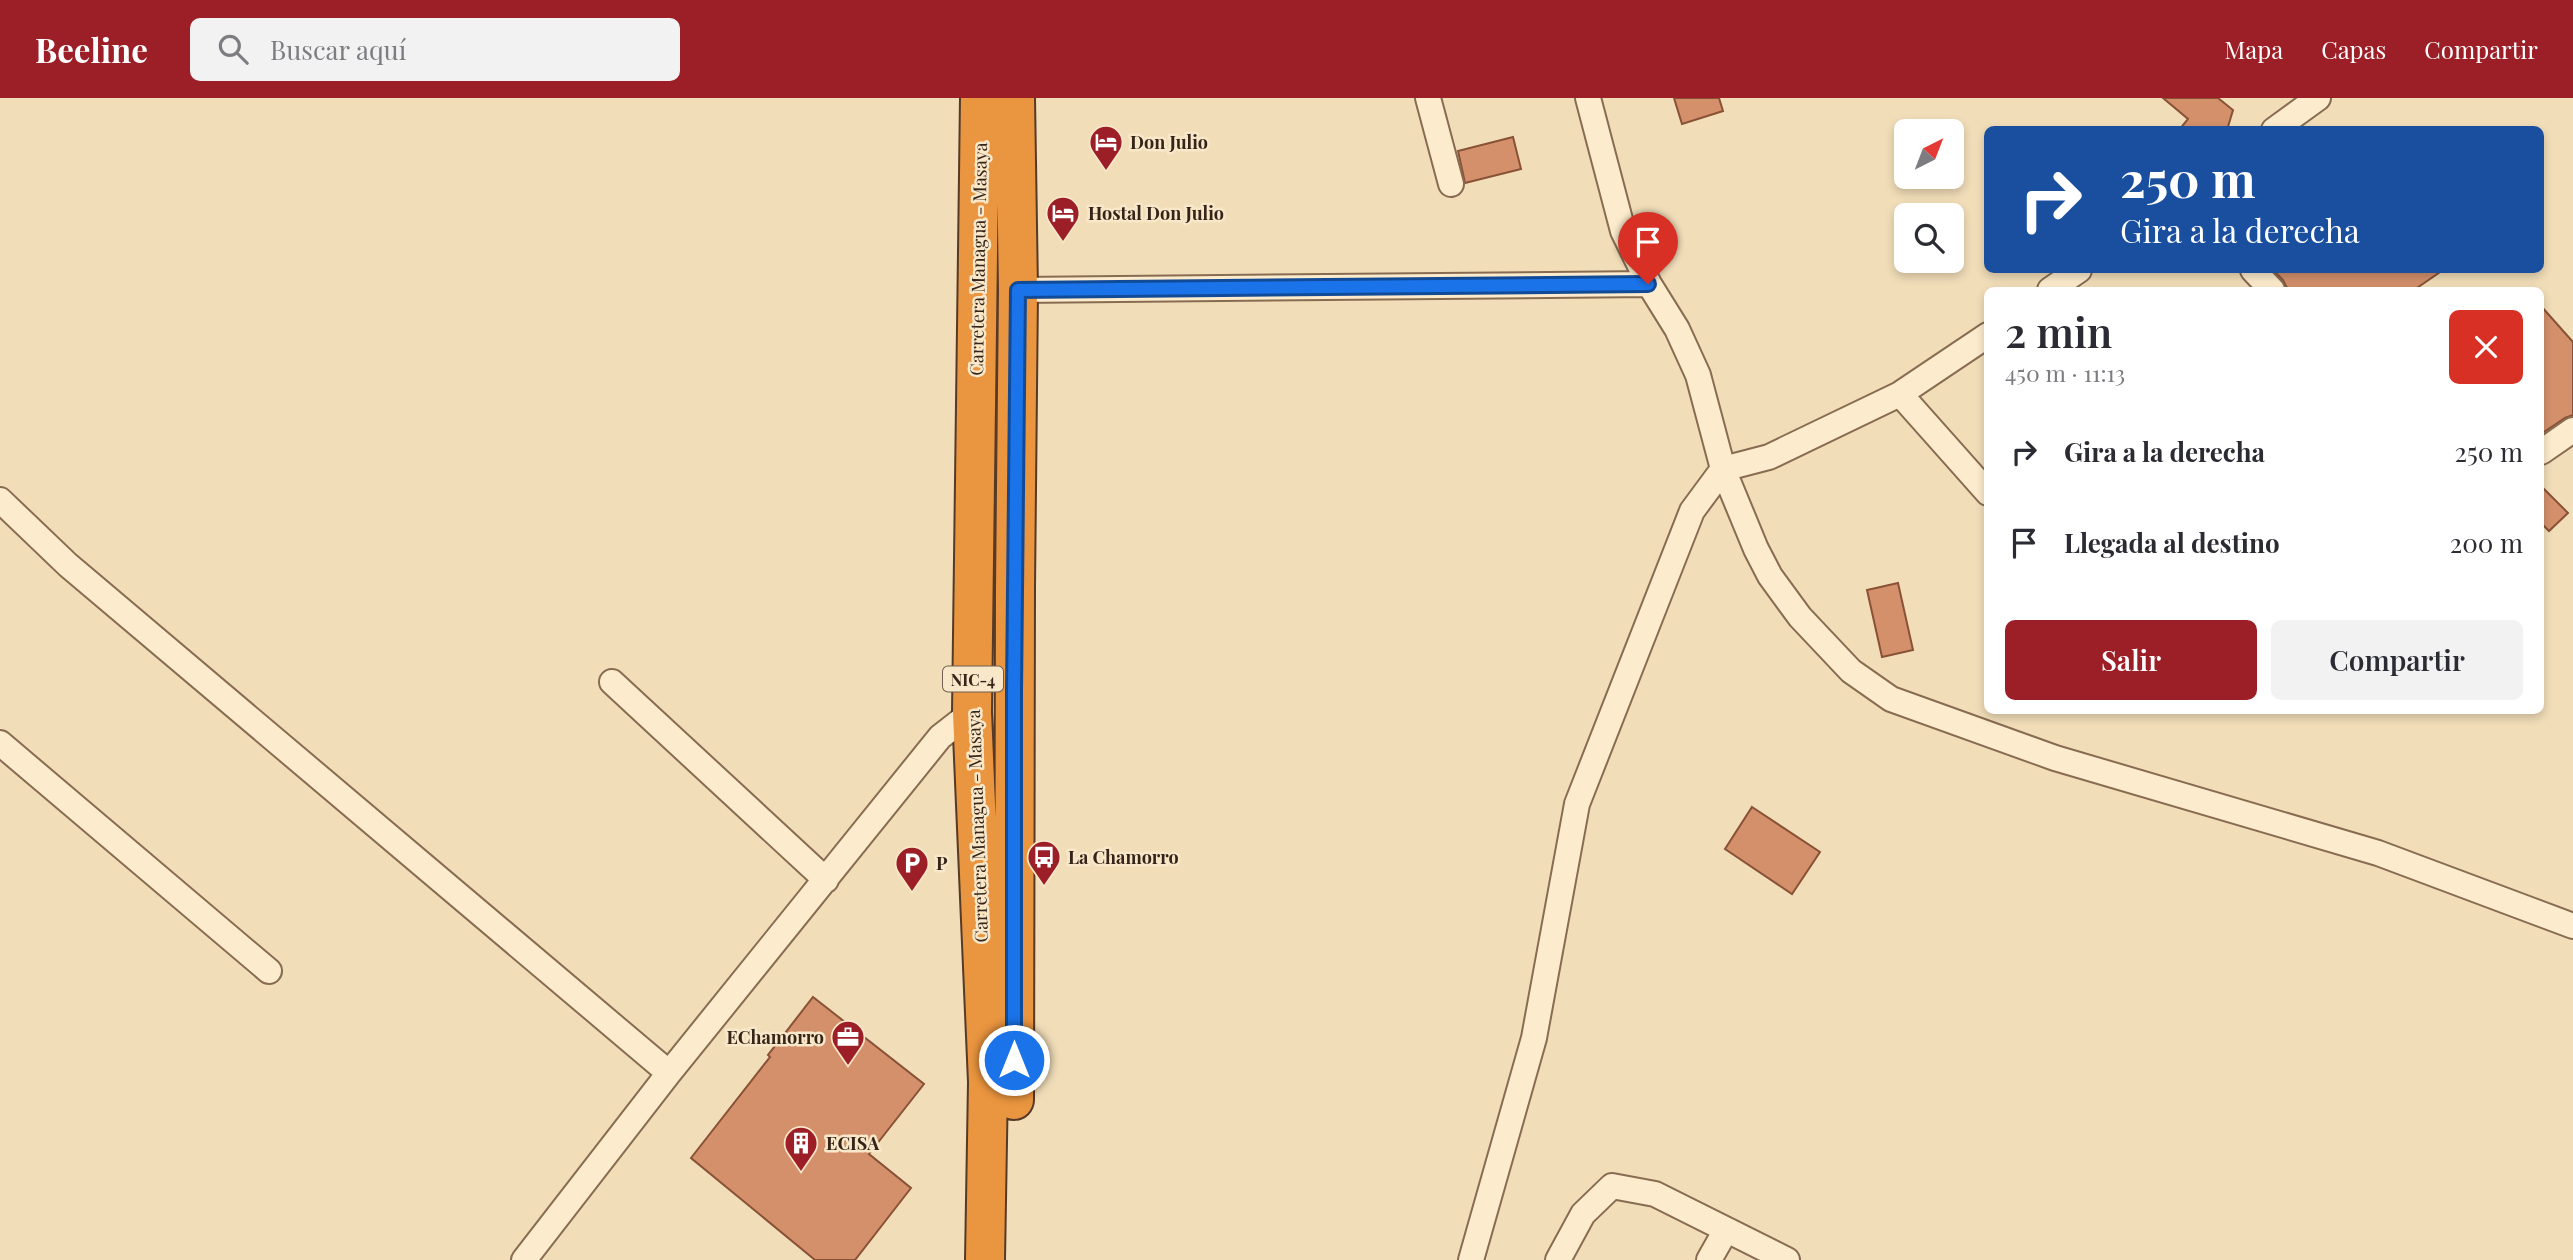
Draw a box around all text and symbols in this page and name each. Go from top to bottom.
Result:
search box [190,18,680,81]
text: Beeline [35,27,148,71]
icon: search [214,30,252,68]
text: Buscar aquí [270,32,406,67]
text: Mapa [2225,33,2283,65]
text: Capas [2321,33,2386,65]
text: Compartir [2424,33,2538,65]
north arrow [1894,119,1964,189]
map controls [1894,119,1964,273]
hotel icon: Don Julio [1087,123,1125,172]
place label: Don Julio [1130,130,1208,154]
street label: Carretera Managua - Masaya [964,142,992,376]
text: 250 m [2120,145,2256,210]
icon: right [2005,154,2096,245]
hotel icon: Hostal Don Julio [1044,194,1082,243]
place label: Hostal Don Julio [1088,201,1224,225]
button: search [1894,203,1964,273]
text: Gira a la derecha [2120,208,2360,251]
pin [1618,212,1678,284]
icon: arrive [1629,223,1667,261]
text: 2 min [2005,303,2112,359]
button: close [2449,310,2523,384]
text: 450 m · 11:13 [2005,357,2125,388]
icon: right [2005,433,2043,471]
text: Gira a la derecha [2064,434,2265,469]
text: 250 m [2455,434,2523,469]
icon: arrive [2005,524,2043,562]
text: Llegada al destino [2064,525,2280,560]
text: 200 m [2450,525,2523,560]
button: Salir [2005,620,2257,700]
button: Compartir [2271,620,2523,700]
road number: NIC-4 [943,666,1003,692]
street label: Carretera Managua - Masaya [961,709,993,943]
bus stop icon: La Chamorro [1025,838,1063,887]
parking icon: P [893,844,931,893]
place label: La Chamorro [1068,845,1179,869]
place label: P [936,851,948,875]
office icon: EChamorro [829,1018,867,1067]
position arrow [977,1023,1051,1097]
place label: EChamorro [726,1025,824,1049]
building icon: ECISA [782,1124,820,1173]
place label: ECISA [826,1131,880,1155]

